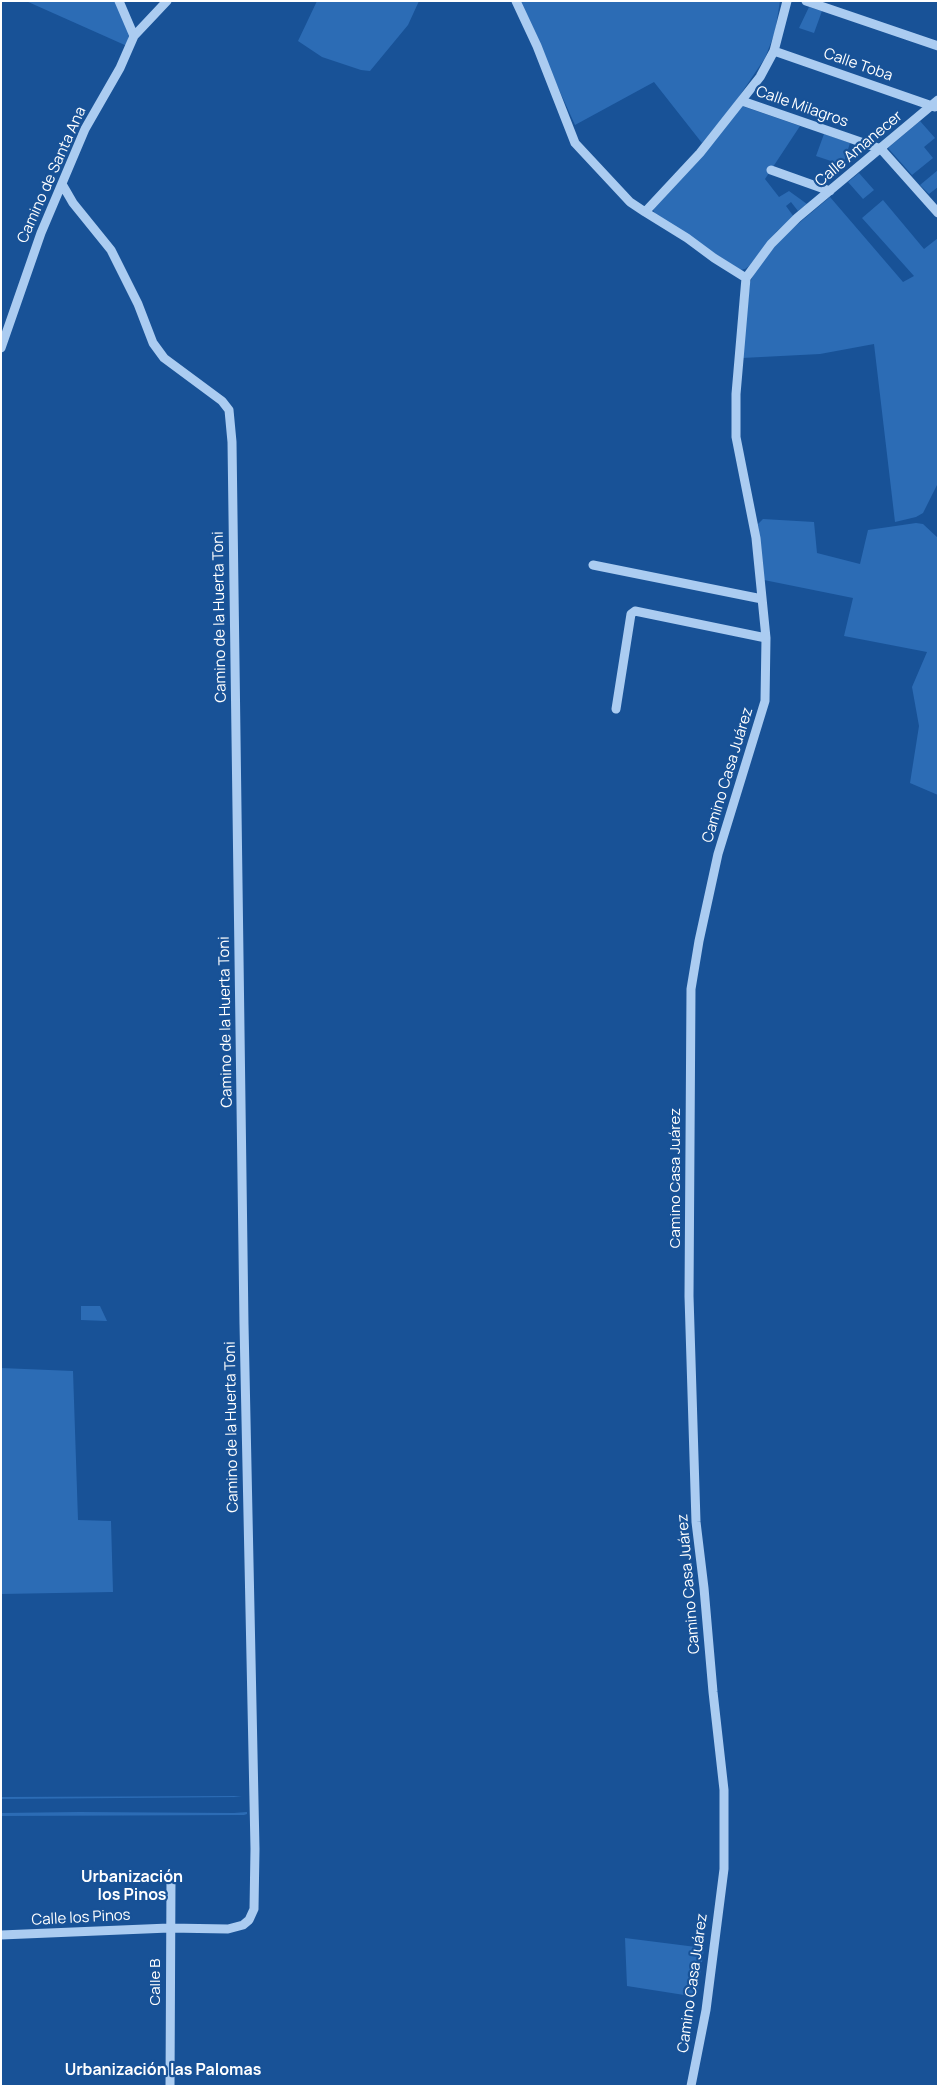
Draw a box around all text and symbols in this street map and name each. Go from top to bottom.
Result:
street label: Calle Toba [821,45,895,85]
street label: Calle Milagros [753,83,851,131]
street label: Camino de Santa Ana [14,104,90,246]
street label: Calle Amanecer [812,107,906,191]
street label: Camino de la Huerta Toni [210,531,230,703]
street label: Camino Casa Juárez [699,705,757,845]
street label: Camino de la Huerta Toni [216,936,236,1108]
street label: Camino Casa Juárez [667,1108,685,1248]
street label: Camino de la Huerta Toni [222,1341,242,1513]
street label: Camino Casa Juárez [674,1513,704,1655]
district label: Urbanización los Pinos [81,1868,183,1906]
street label: Calle los Pinos [31,1906,131,1930]
street label: Camino Casa Juárez [674,1912,712,2054]
street label: Calle B [147,1958,165,2006]
district label: Urbanización las Palomas [65,2061,261,2081]

